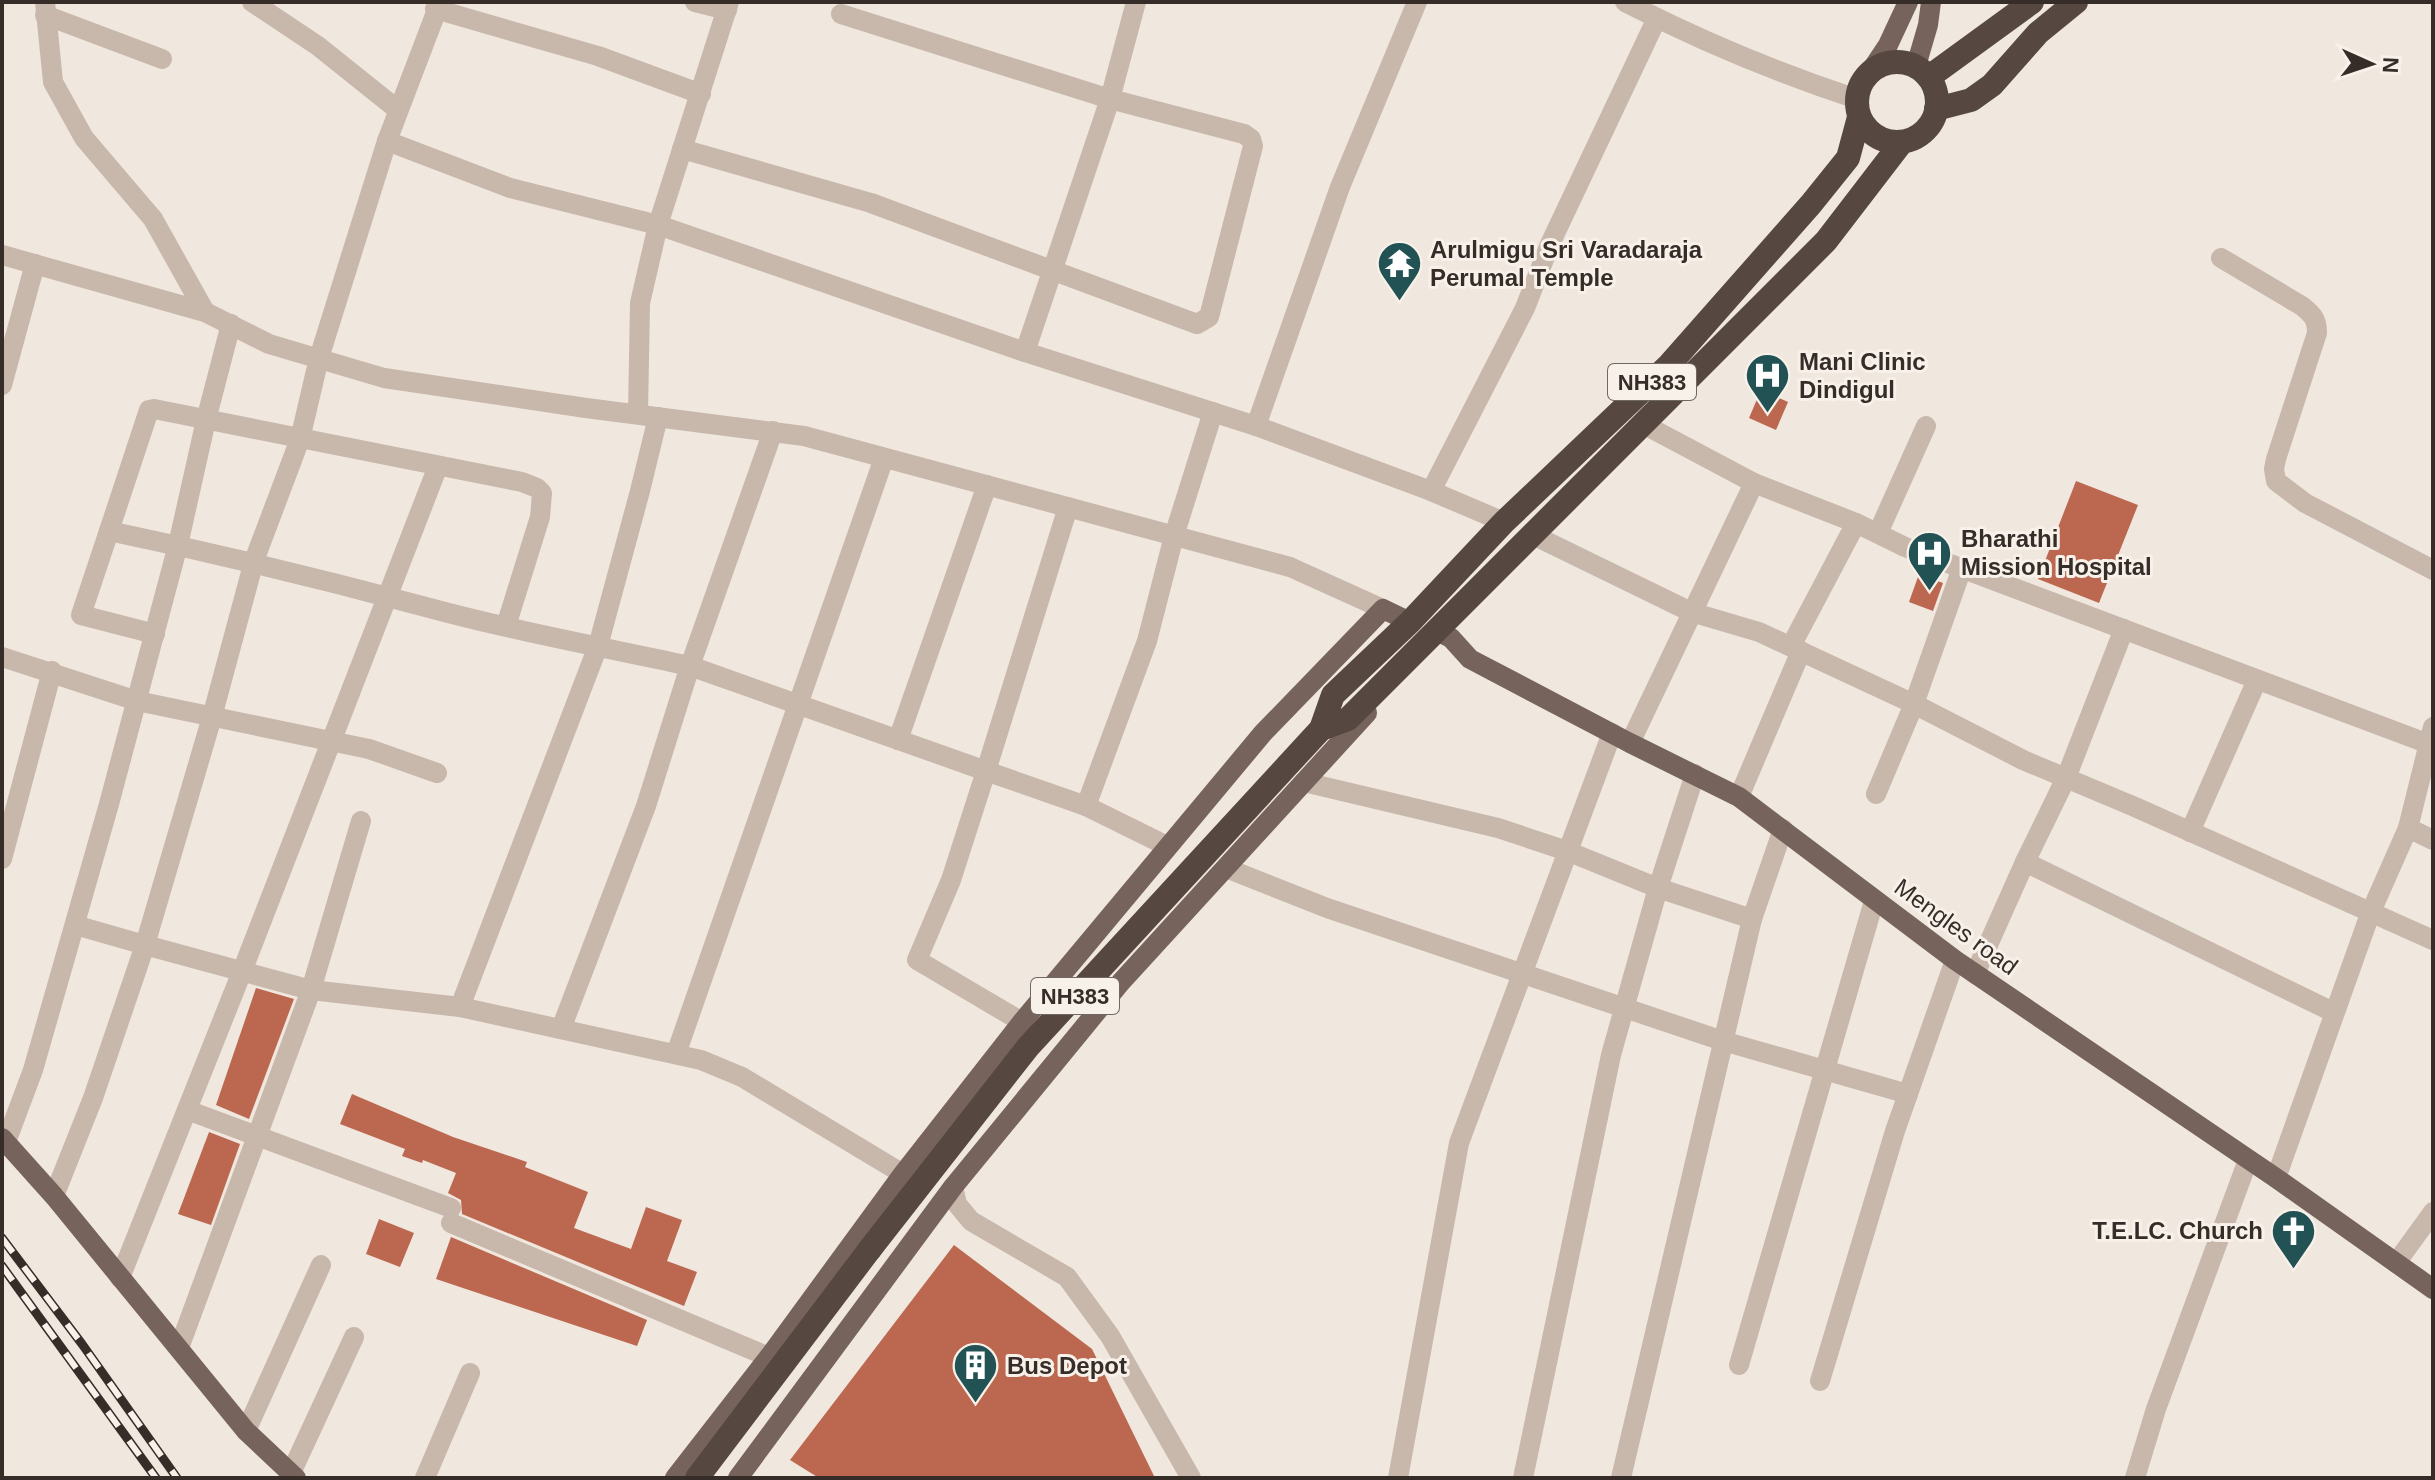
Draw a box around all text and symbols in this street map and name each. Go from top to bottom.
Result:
north arrow [2331,24,2411,104]
text: N [2378,56,2403,74]
place label: Arulmigu Sri Varadaraja Perumal Temple [1430,236,1703,291]
temple icon: Arulmigu Sri Varadaraja Perumal Temple [1375,240,1423,303]
place label: Mani Clinic Dindigul [1799,348,1926,403]
hospital icon: Mani Clinic Dindigul [1744,352,1792,415]
road number: NH383 [1608,364,1696,400]
place label: Bharathi Mission Hospital [1961,525,2152,580]
hospital icon: Bharathi Mission Hospital [1906,529,1954,592]
street label: Mengles road [1890,873,2023,980]
road number: NH383 [1031,978,1119,1014]
church icon: T.E.LC. Church [2270,1207,2318,1270]
place label: T.E.LC. Church [2092,1217,2263,1244]
building icon: Bus Depot [952,1342,1000,1405]
place label: Bus Depot [1007,1352,1127,1379]

